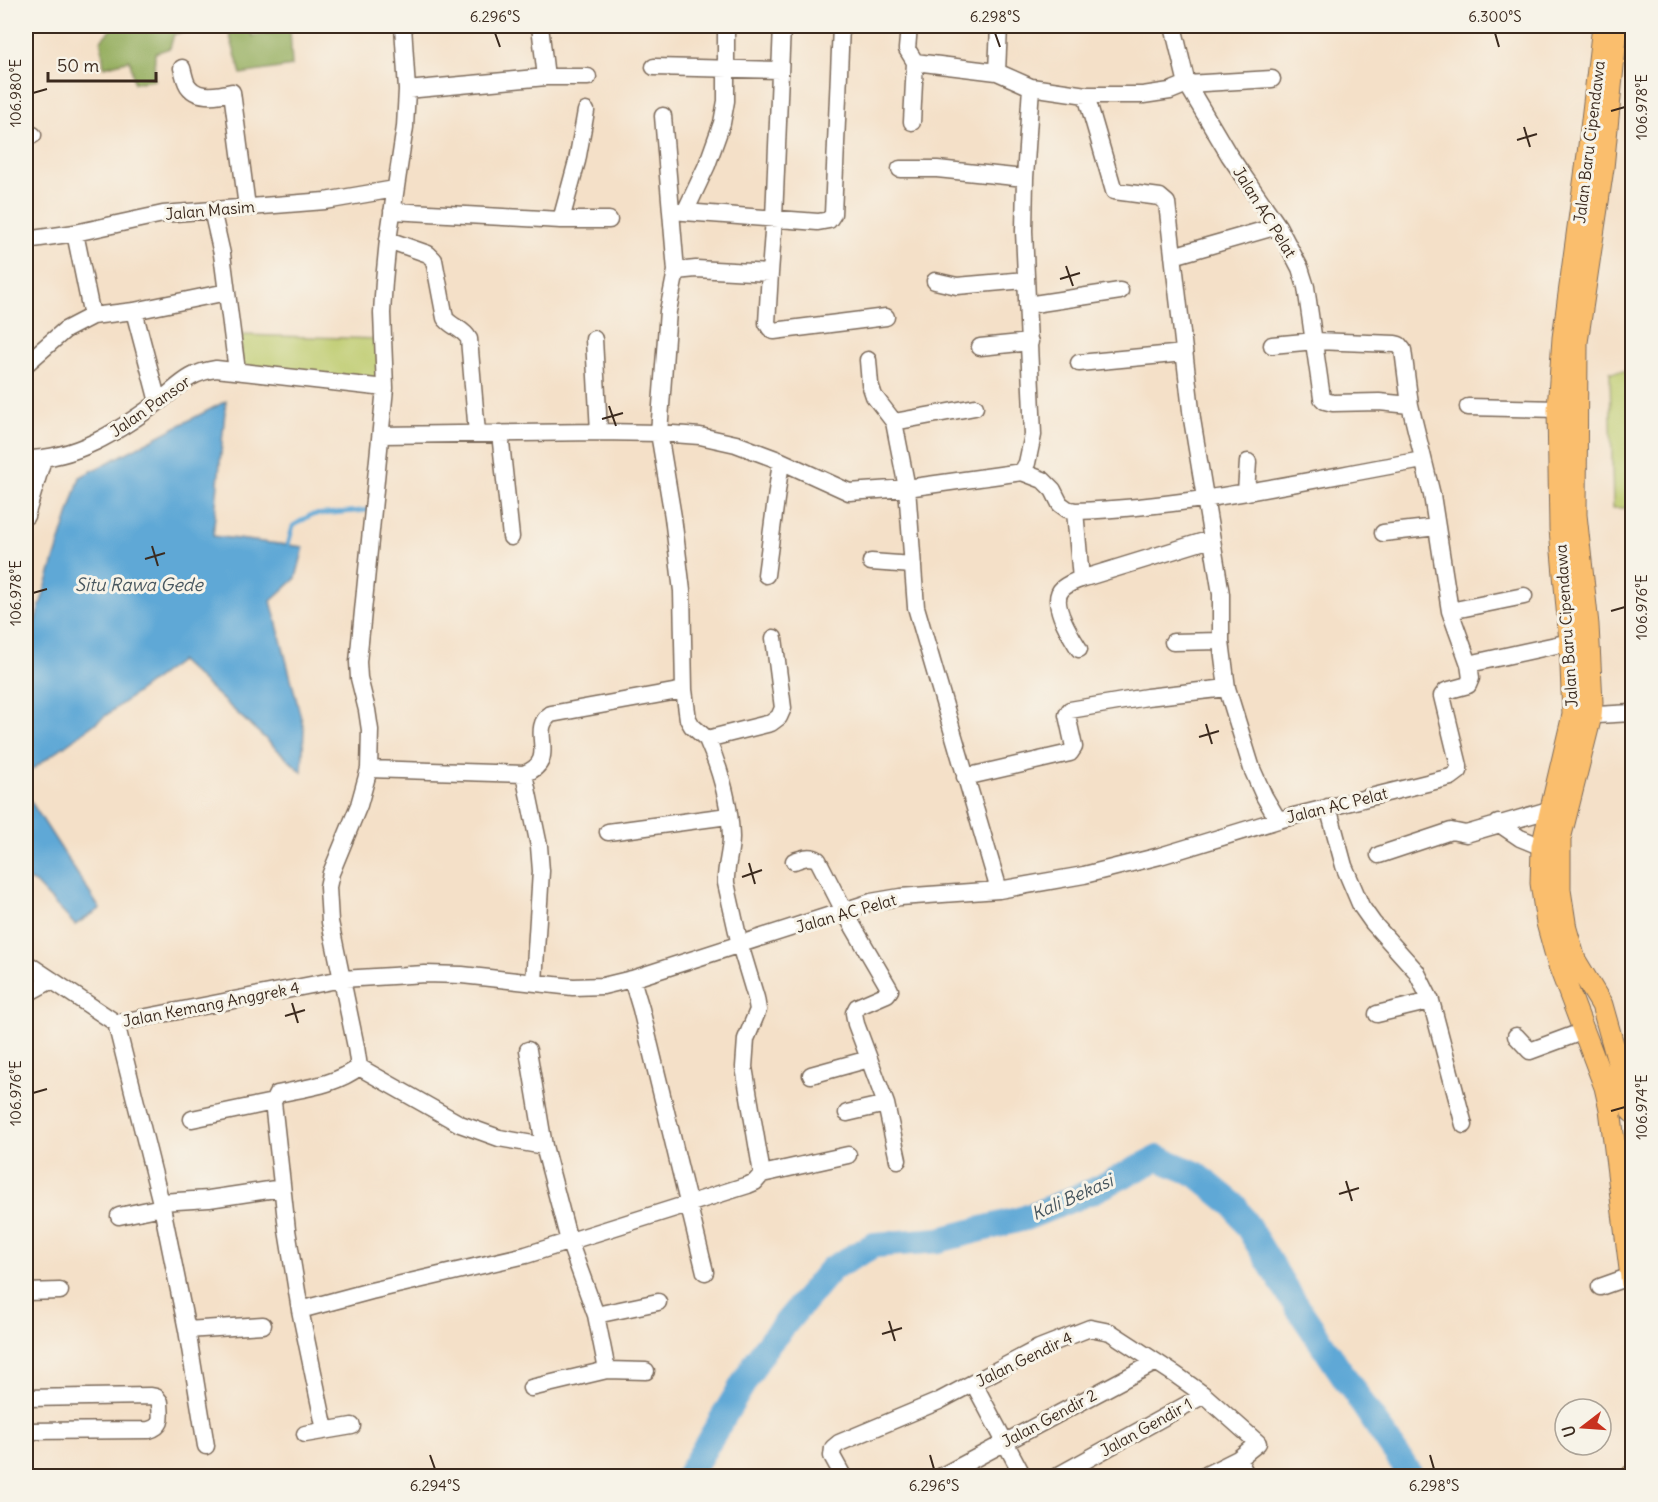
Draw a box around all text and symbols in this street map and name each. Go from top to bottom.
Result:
text: 6.296°S [470,7,520,26]
text: 6.298°S [970,7,1020,26]
text: 6.300°S [1468,7,1522,26]
scale bar [48,45,156,83]
text: 50 m [57,54,99,77]
text: 106.980°E [6,59,25,127]
street label: Jalan Baru Cipendawa [1569,60,1609,224]
text: 106.978°E [1632,74,1651,140]
street label: Jalan AC Pelat [1229,163,1301,262]
street label: Jalan Masim [164,196,256,224]
street label: Jalan Pansor [106,371,194,441]
street label: Jalan Baru Cipendawa [1550,544,1582,708]
text: 106.978°E [6,560,25,626]
water label: Situ Rawa Gede [75,573,204,596]
text: 106.976°E [1632,574,1651,640]
street label: Jalan AC Pelat [1284,783,1390,827]
street label: Jalan AC Pelat [794,889,899,937]
street label: Jalan Kemang Anggrek 4 [121,977,301,1031]
text: 106.976°E [6,1060,25,1126]
text: 106.974°E [1632,1074,1651,1140]
water label: Kali Bekasi [1028,1168,1118,1225]
street label: Jalan Gendir 4 [972,1327,1076,1391]
street label: Jalan Gendir 2 [998,1385,1100,1451]
street label: Jalan Gendir 1 [1096,1393,1196,1461]
north arrow [1553,1397,1613,1457]
text: U [1557,1423,1580,1440]
text: 6.294°S [410,1476,460,1495]
text: 6.296°S [909,1476,959,1495]
text: 6.298°S [1409,1476,1459,1495]

